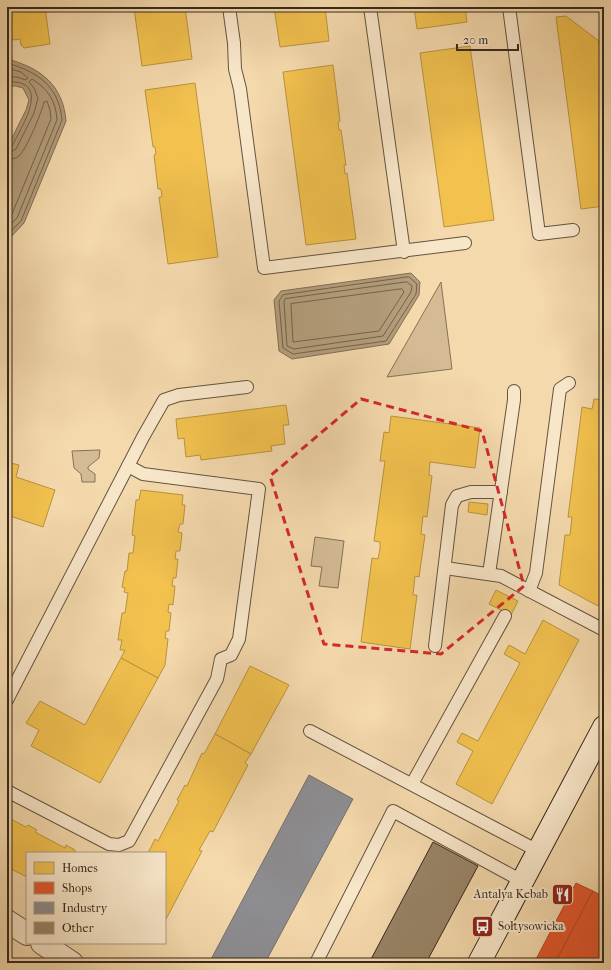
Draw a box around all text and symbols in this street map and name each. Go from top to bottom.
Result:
scale bar [457,26,518,52]
text: 20 m [463,33,488,47]
legend [26,852,166,944]
text: Homes [62,861,98,875]
text: Shops [62,881,92,895]
restaurant icon: Antalya Kebab [550,881,576,907]
place label: Antalya Kebab [472,887,548,901]
text: Industry [62,901,108,915]
bus stop icon: Sołtysowicka [469,913,495,939]
place label: Sołtysowicka [498,919,564,933]
text: Other [62,921,94,935]

